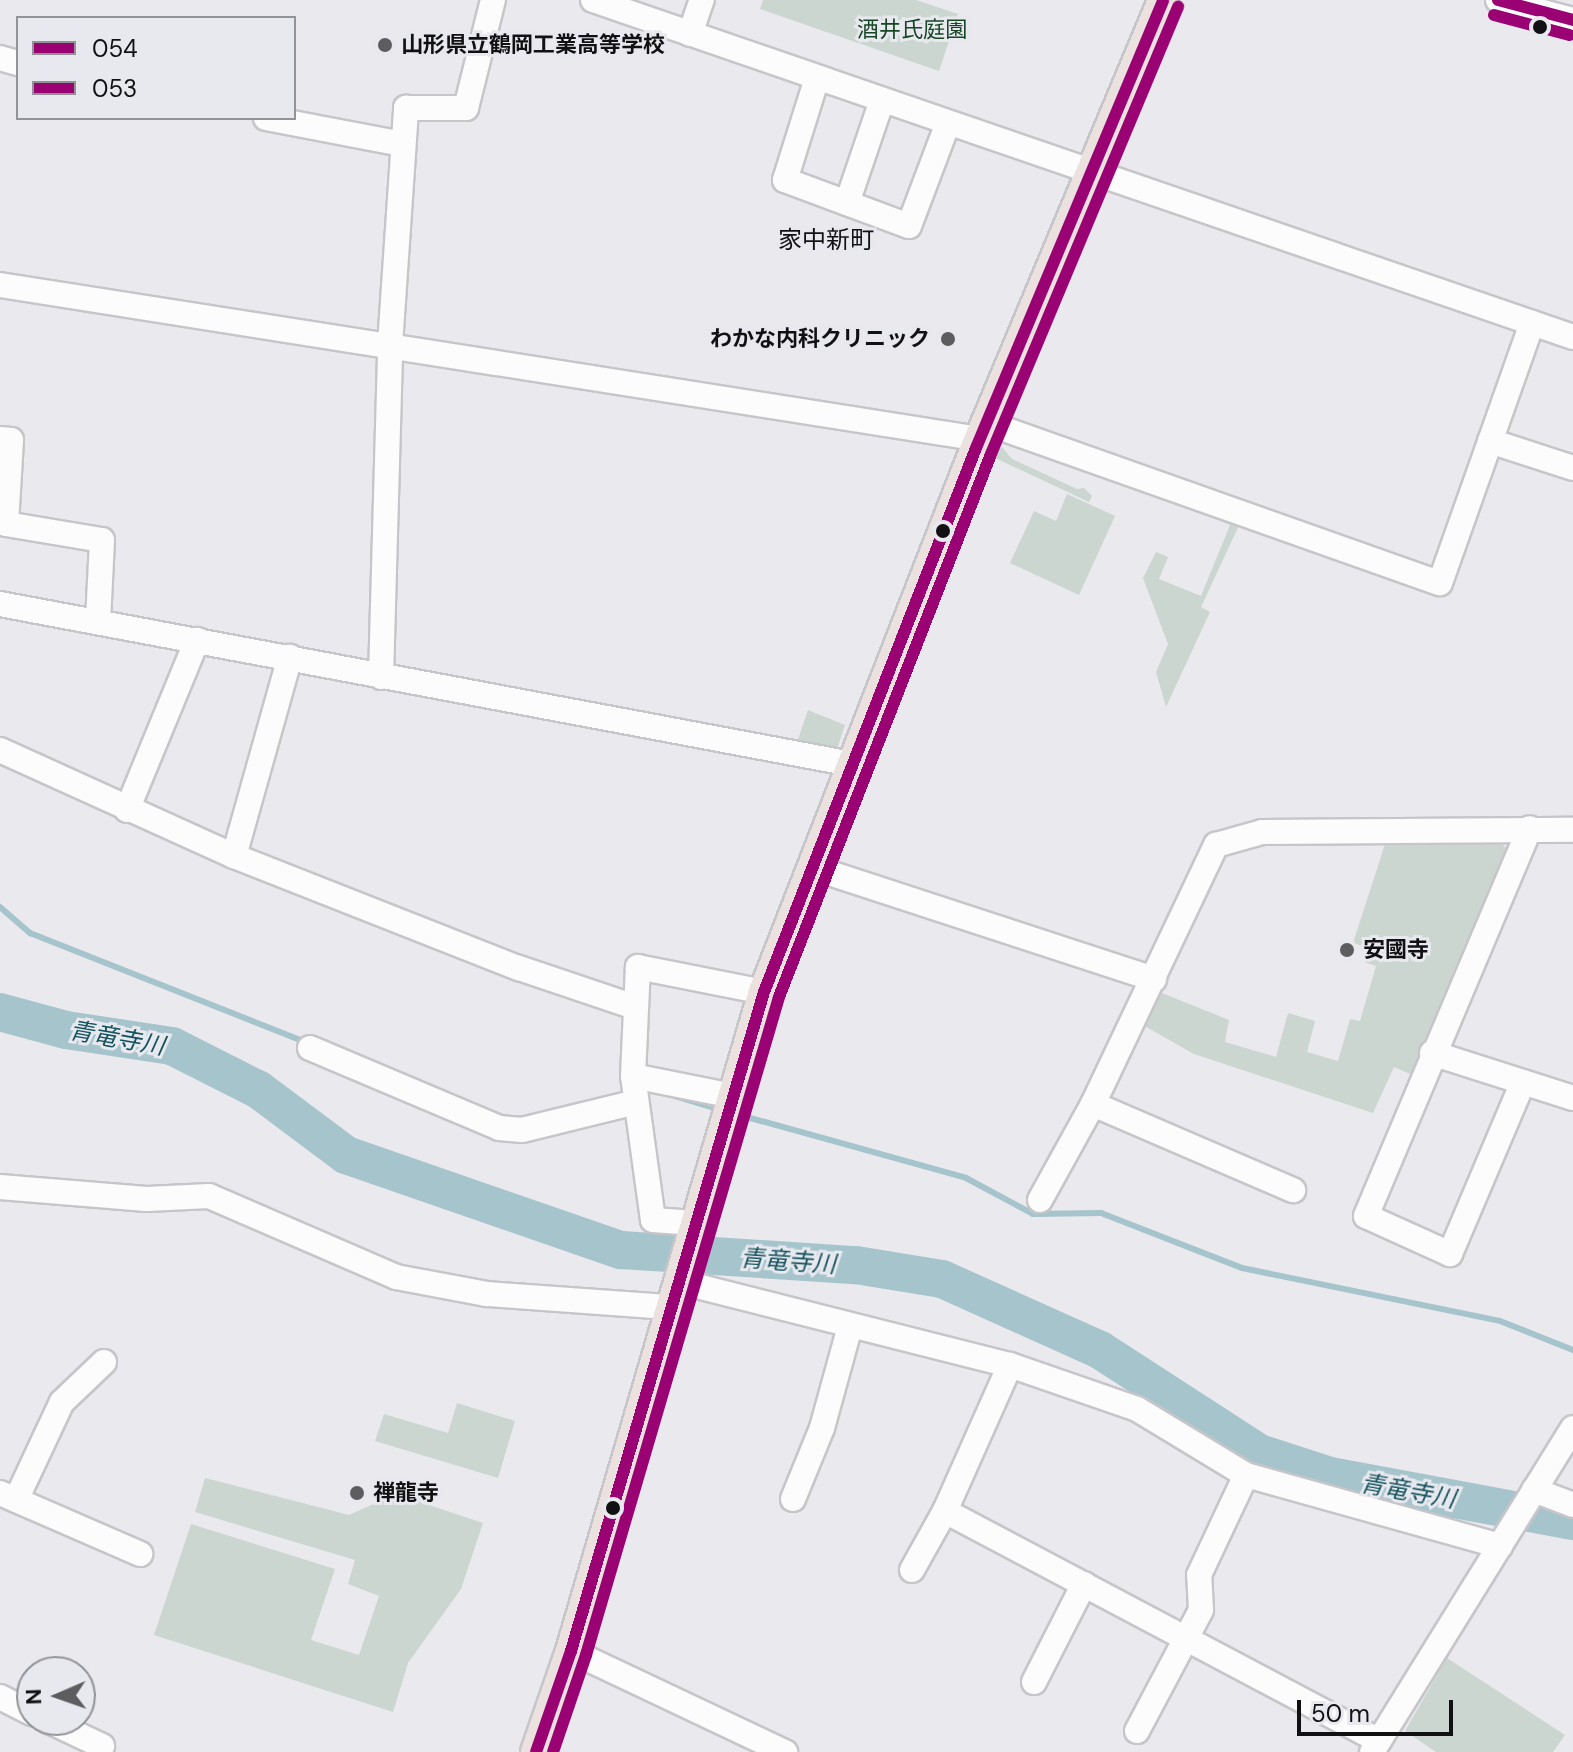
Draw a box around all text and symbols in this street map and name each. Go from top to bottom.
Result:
legend [16,16,296,120]
park label: 酒井氏庭園 [857,17,967,43]
unlabelled marker [1532,19,1548,35]
place label: 山形県立鶴岡工業高等学校 [401,32,665,58]
text: 054 [92,33,138,64]
marker: 山形県立鶴岡工業高等学校 [376,36,394,54]
text: 053 [92,73,137,104]
district label: 家中新町 [778,226,874,254]
place label: わかな内科クリニック [710,326,930,352]
marker: わかな内科クリニック [937,328,959,350]
unlabelled marker [935,523,951,539]
place label: 安國寺 [1363,937,1429,963]
marker: 安國寺 [1338,941,1356,959]
water label: 青竜寺川 [67,1015,167,1061]
water label: 青竜寺川 [739,1243,837,1279]
water label: 青竜寺川 [1358,1468,1458,1514]
place label: 禅龍寺 [373,1480,439,1506]
marker: 禅龍寺 [348,1484,366,1502]
unlabelled marker [605,1500,621,1516]
north arrow [16,1656,96,1736]
scale bar [1301,1684,1457,1734]
text: N [19,1688,48,1705]
text: 50 m [1311,1698,1370,1729]

